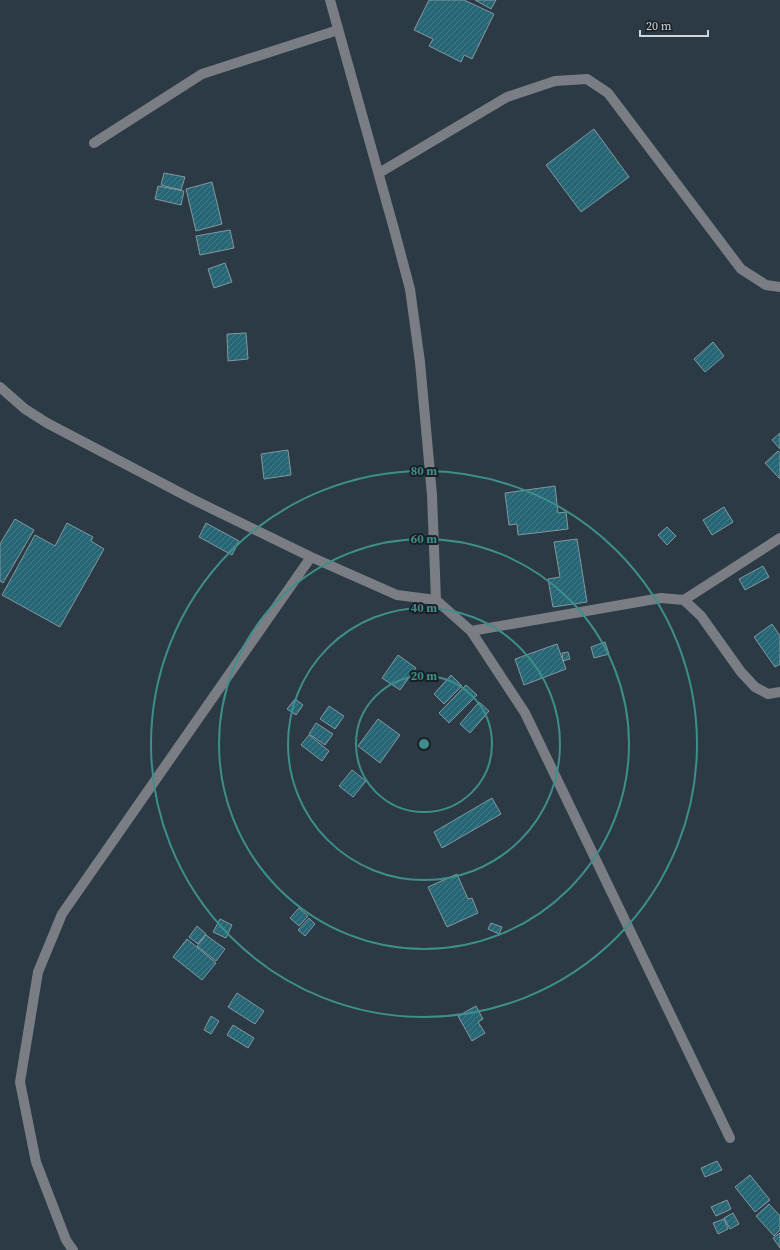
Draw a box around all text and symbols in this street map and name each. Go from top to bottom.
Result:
scale bar [640,12,708,38]
text: 20 m [646,18,672,34]
text: 80 m [411,463,437,479]
text: 60 m [411,531,437,547]
text: 40 m [411,600,437,616]
text: 20 m [411,668,437,684]
centre of rings [417,737,431,751]

